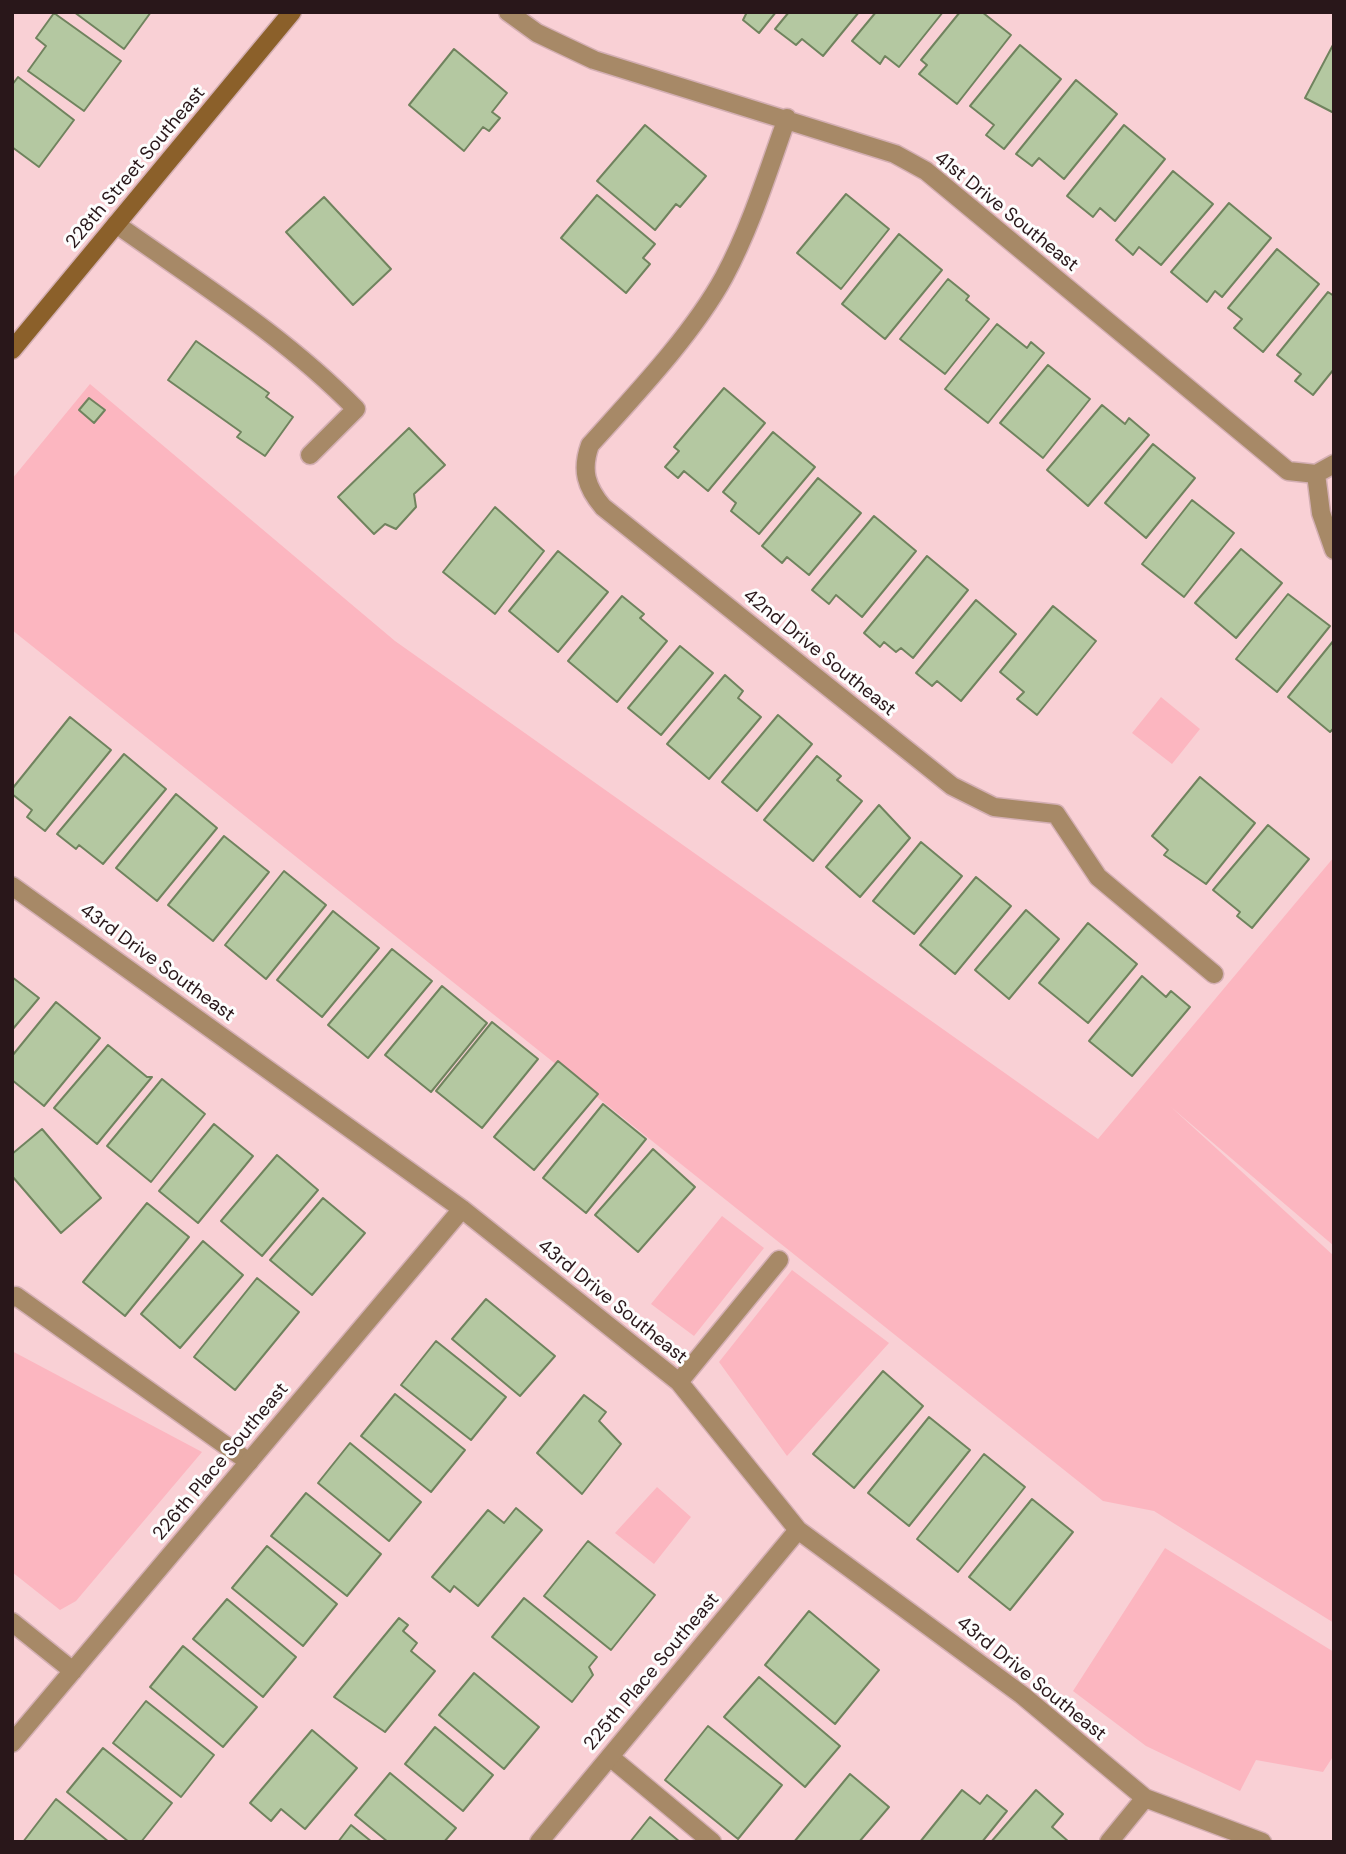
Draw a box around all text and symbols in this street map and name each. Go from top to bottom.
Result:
street label: 228th Street Southeast [61,82,211,254]
street label: 41st Drive Southeast [930,147,1082,277]
street label: 42nd Drive Southeast [738,584,900,722]
street label: 43rd Drive Southeast [75,899,239,1027]
street label: 43rd Drive Southeast [533,1235,691,1369]
street label: 226th Place Southeast [148,1379,294,1545]
street label: 225th Place Southeast [579,1589,725,1755]
street label: 43rd Drive Southeast [952,1612,1110,1746]

